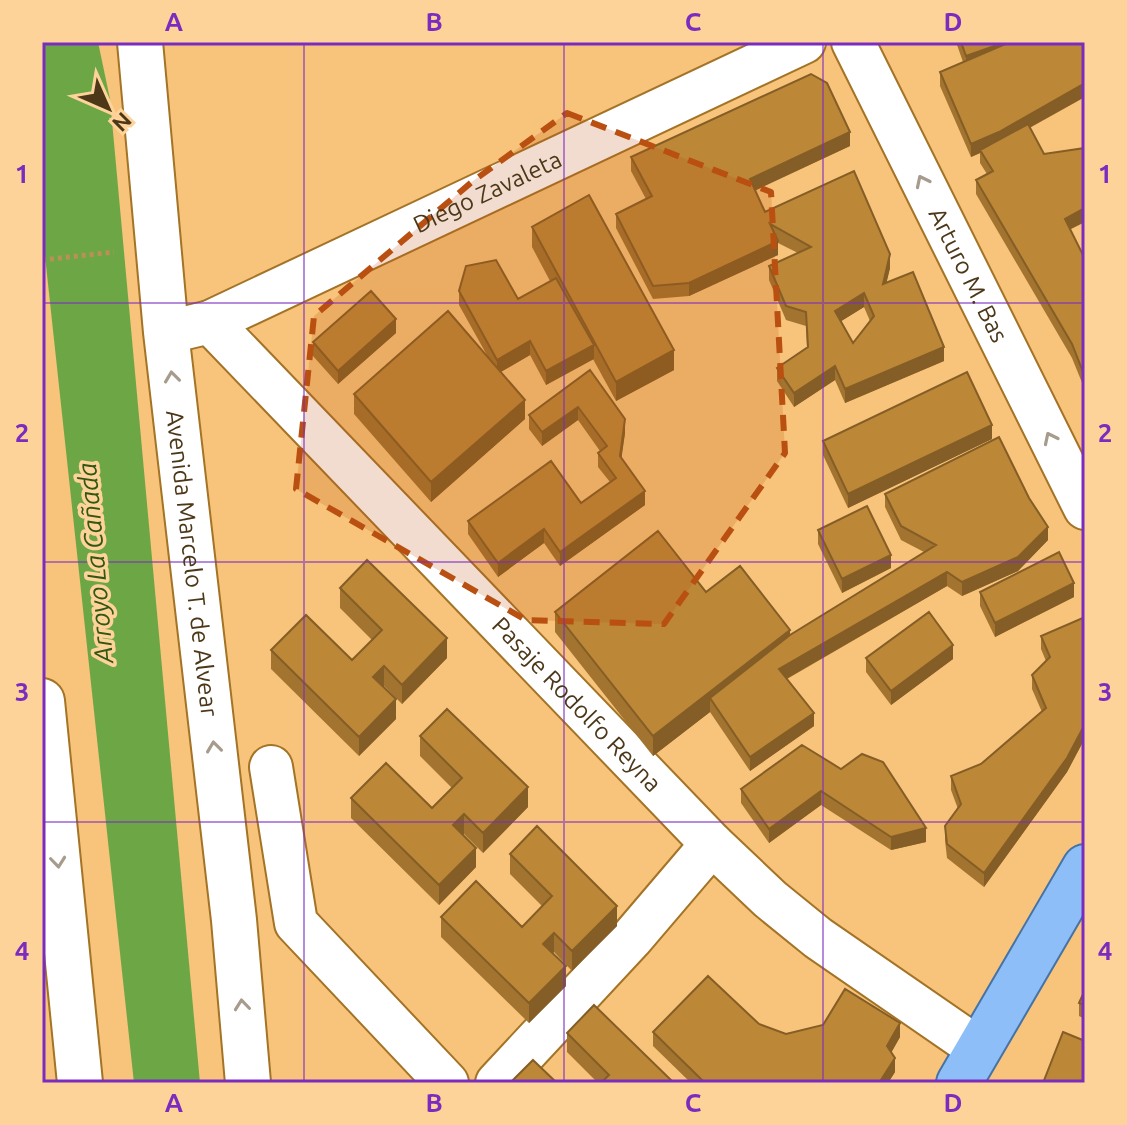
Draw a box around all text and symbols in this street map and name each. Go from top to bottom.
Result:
text: A [165,7,184,36]
text: B [425,7,443,36]
text: C [685,7,702,36]
text: D [944,7,962,36]
north arrow [68,68,148,148]
text: N [108,108,137,137]
street label: Diego Zavaleta [409,145,565,238]
text: 1 [15,159,29,188]
text: 1 [1098,159,1112,188]
one-way arrow [916,174,932,189]
street label: Arturo M. Bas [924,203,1014,346]
one-way arrow [163,370,180,383]
street label: Avenida Marcelo T. de Alvear [162,409,224,718]
text: 2 [15,418,29,447]
text: 2 [1098,418,1112,447]
one-way arrow [1044,432,1060,447]
water label: Arroyo La Cañada [72,461,118,666]
street label: Pasaje Rodolfo Reyna [487,611,667,797]
text: 3 [15,677,29,706]
text: 3 [1098,677,1112,706]
one-way arrow [206,740,223,754]
one-way arrow [49,856,66,869]
text: 4 [15,936,29,965]
text: 4 [1098,936,1112,965]
one-way arrow [234,998,251,1011]
text: A [165,1088,184,1117]
text: B [425,1088,443,1117]
text: C [685,1088,702,1117]
text: D [944,1088,962,1117]

